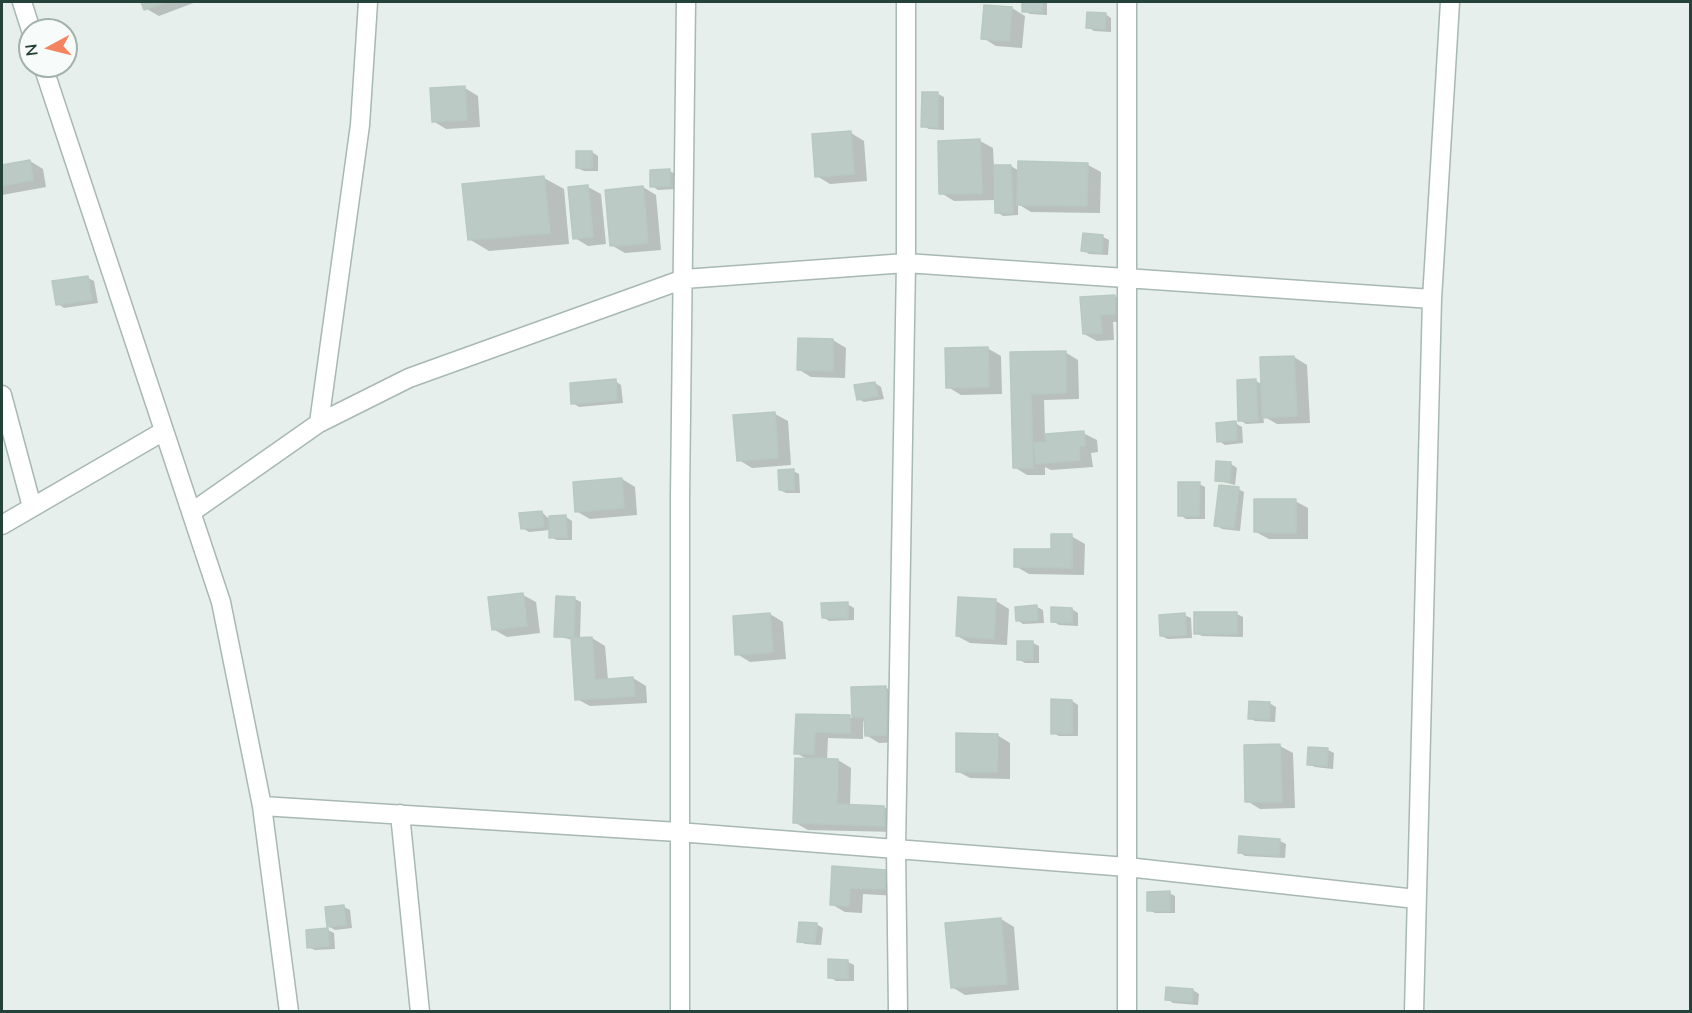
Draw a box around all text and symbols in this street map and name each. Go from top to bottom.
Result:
north arrow [18,18,78,78]
text: N [20,43,44,57]

